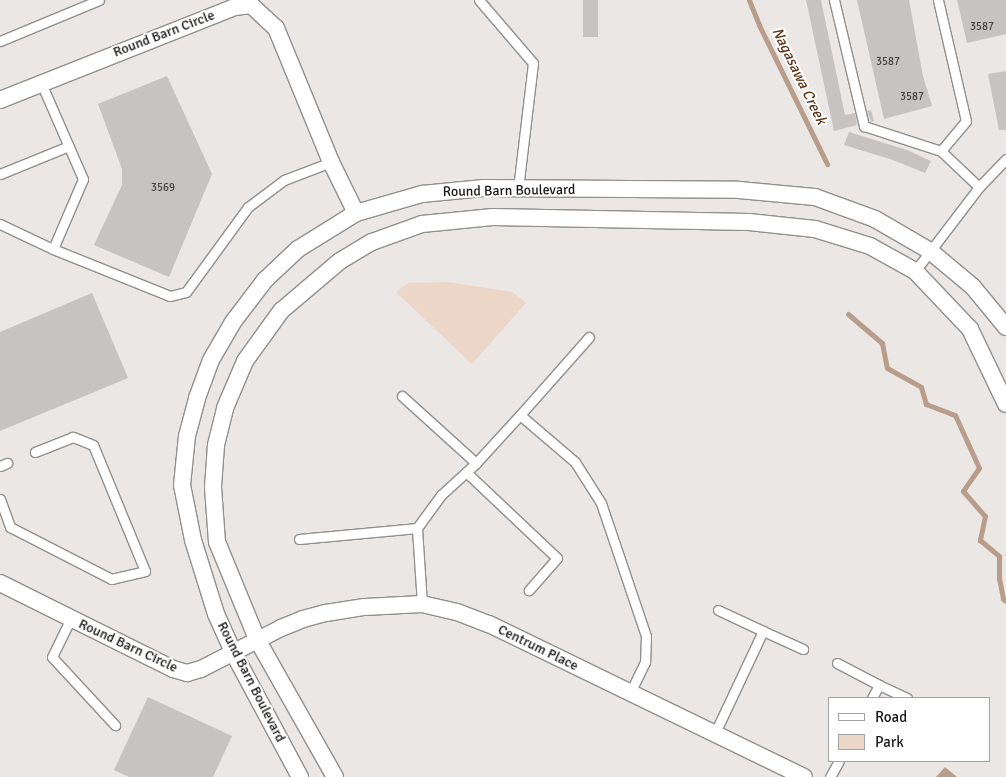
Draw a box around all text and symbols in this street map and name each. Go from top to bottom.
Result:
street label: Round Barn Circle [111,7,217,61]
house number: 3587 [970,20,994,34]
water label: Nagasawa Creek [768,25,830,127]
house number: 3587 [876,55,900,69]
house number: 3587 [900,90,924,104]
house number: 3569 [151,181,175,195]
street label: Round Barn Boulevard [442,181,576,201]
street label: Round Barn Circle [76,616,180,676]
street label: Round Barn Boulevard [213,619,289,745]
street label: Centrum Place [495,621,581,675]
legend [828,697,991,762]
text: Road [875,708,907,726]
text: Park [875,733,904,751]

